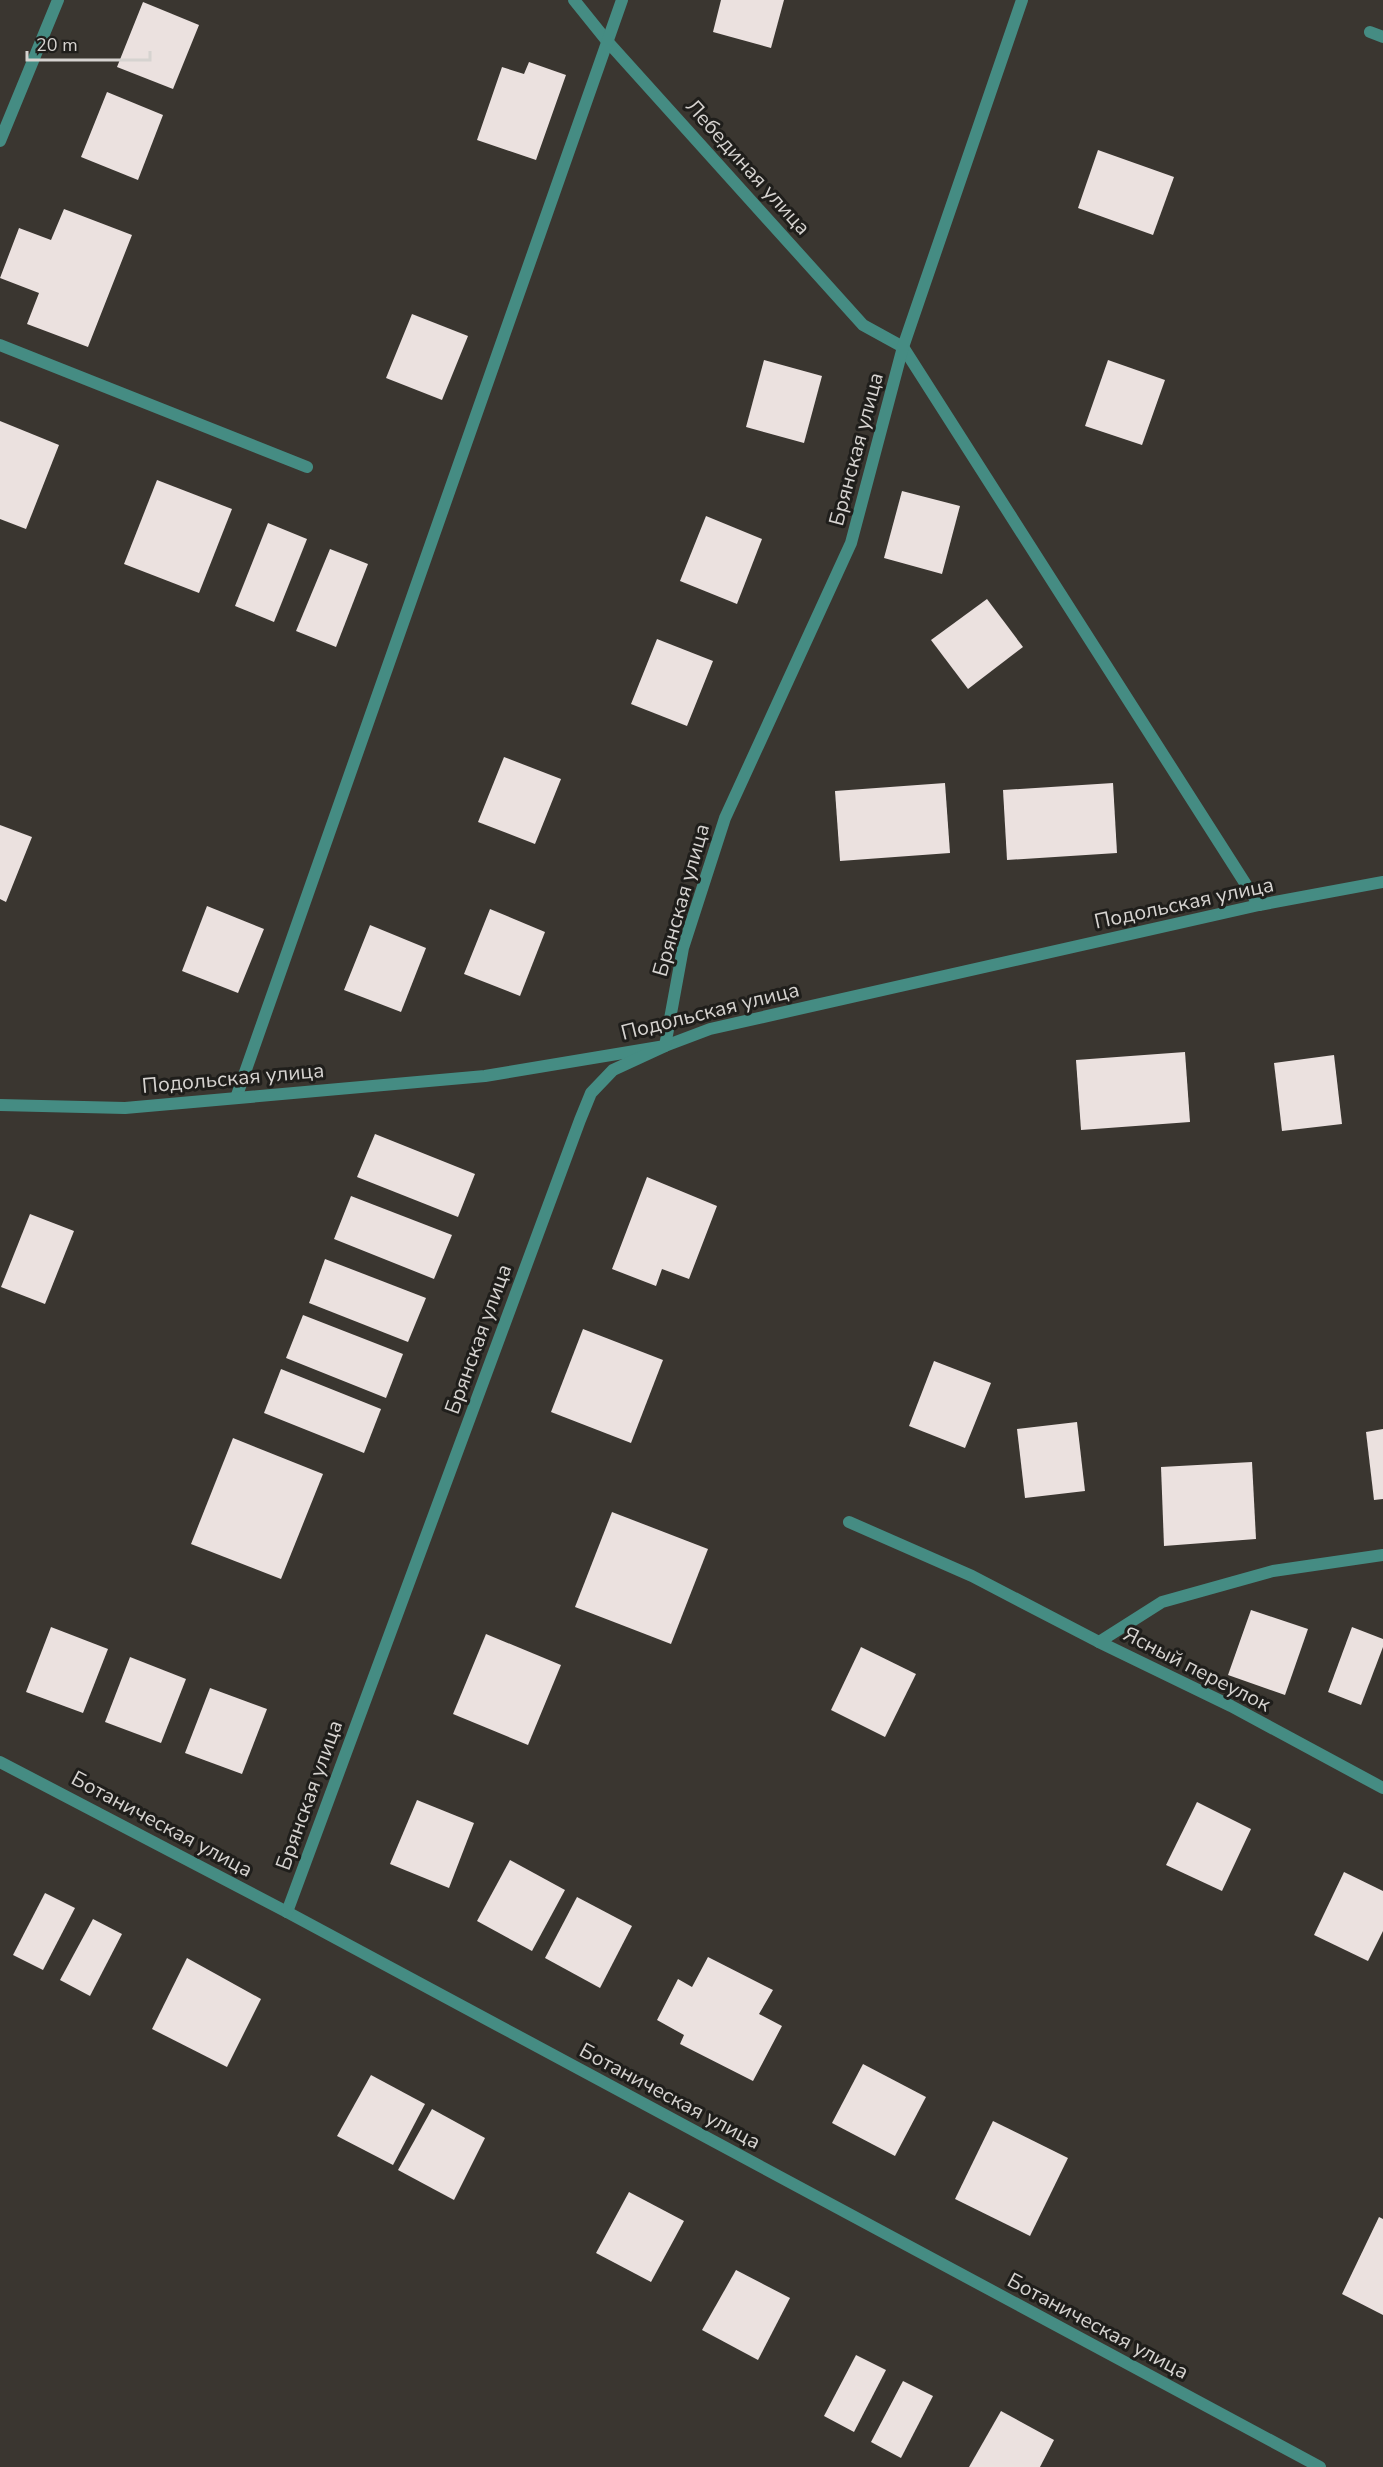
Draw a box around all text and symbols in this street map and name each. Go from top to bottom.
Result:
scale bar [27,24,150,62]
text: 20 m [36,33,78,57]
street label: Лебединая улица [679,93,817,241]
street label: Брянская улица [822,369,890,529]
street label: Брянская улица [646,820,716,980]
street label: Подольская улица [1092,870,1276,936]
street label: Подольская улица [618,975,802,1047]
street label: Подольская улица [141,1056,325,1100]
street label: Брянская улица [438,1260,518,1418]
street label: Ясный переулок [1118,1620,1276,1719]
street label: Брянская улица [269,1716,349,1874]
street label: Ботаническая улица [66,1764,258,1884]
street label: Ботаническая улица [574,2036,766,2156]
street label: Ботаническая улица [1002,2266,1194,2386]

